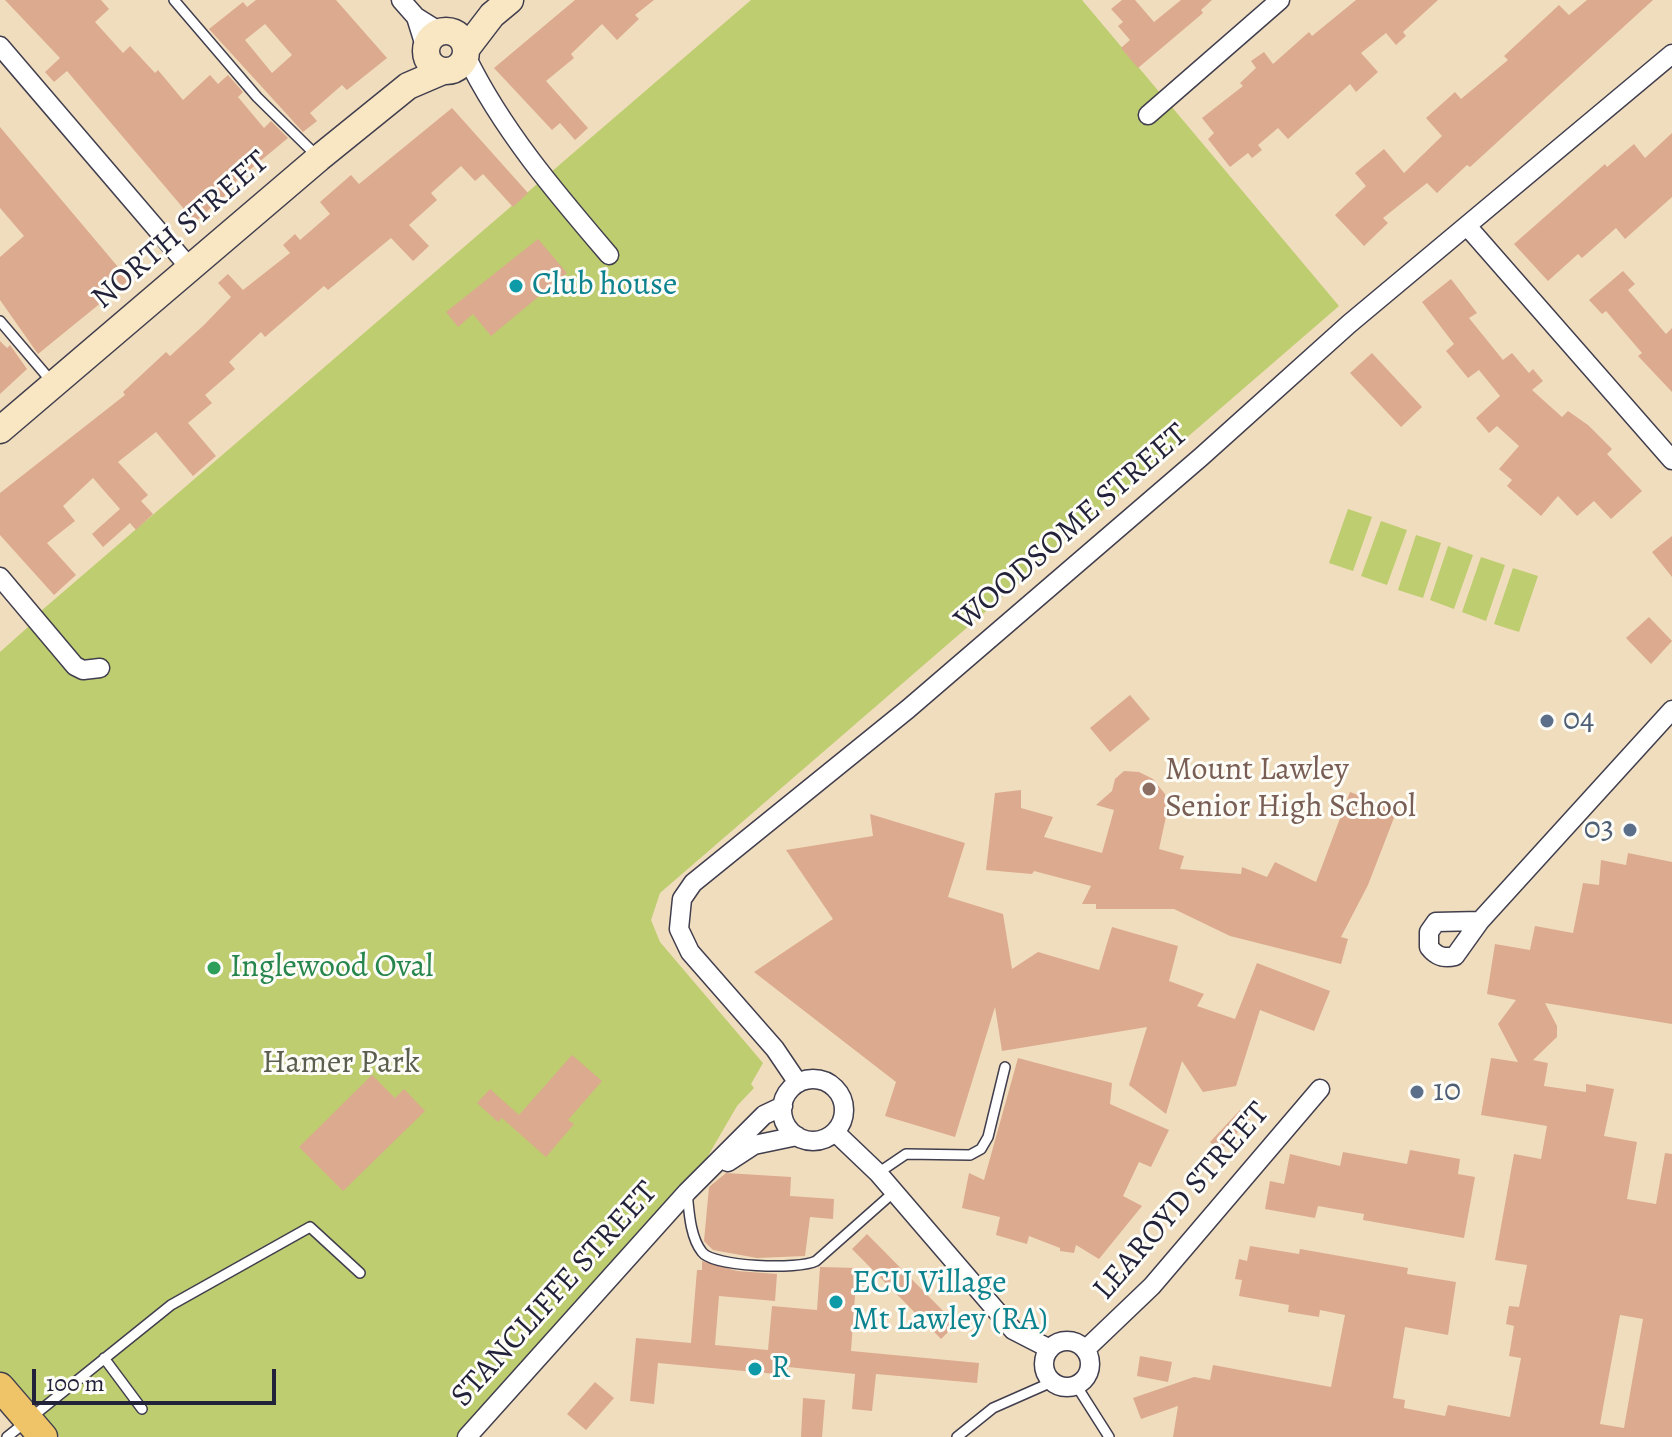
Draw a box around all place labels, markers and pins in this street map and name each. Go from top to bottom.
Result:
place label: Club house [532,267,677,305]
marker: Club house [507,277,525,295]
place label: 04 [1563,702,1595,740]
marker: 04 [1538,712,1556,730]
place label: Mount Lawley Senior High School [1165,752,1416,827]
marker: Mount Lawley Senior High School [1140,780,1158,798]
place label: 03 [1584,811,1614,849]
marker: 03 [1621,821,1639,839]
place label: Inglewood Oval [230,949,433,987]
marker: Inglewood Oval [205,959,223,977]
place label: 10 [1433,1073,1461,1111]
marker: 10 [1408,1083,1426,1101]
place label: ECU Village Mt Lawley (RA) [852,1265,1048,1340]
marker: ECU Village Mt Lawley (RA) [827,1293,845,1311]
place label: R [771,1350,791,1388]
marker: R [746,1360,764,1378]

